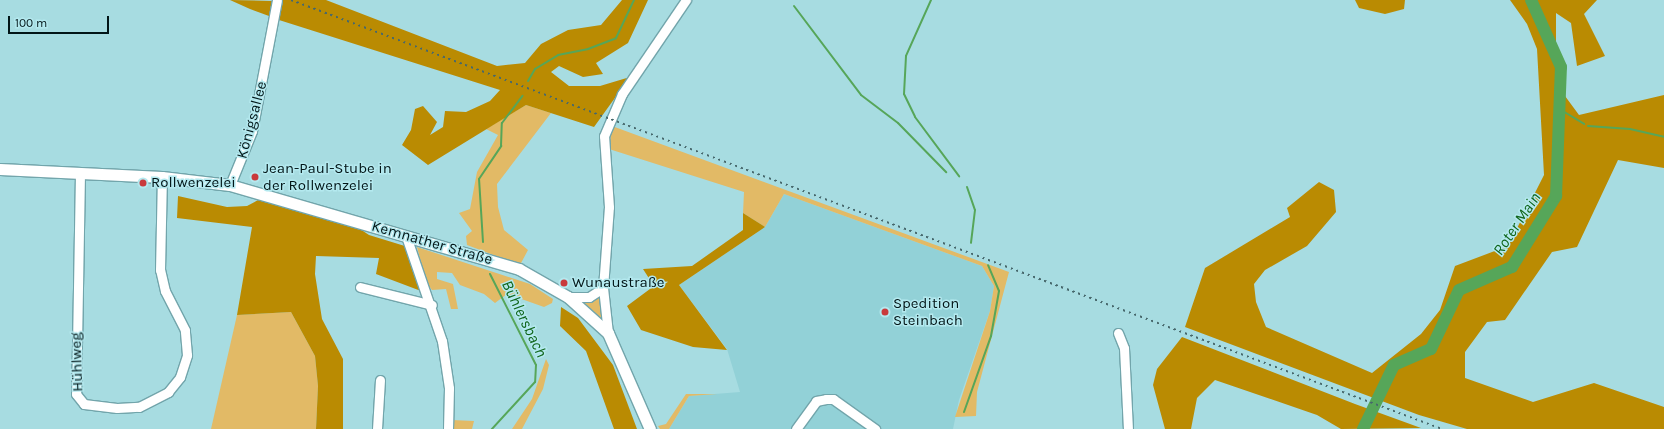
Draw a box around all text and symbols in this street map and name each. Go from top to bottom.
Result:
scale bar [10,8,111,34]
text: 100 m [15,16,47,30]
street label: Königsallee [233,79,271,161]
place label: Jean-Paul-Stube in der Rollwenzelei [263,159,392,194]
marker: Jean-Paul-Stube in der Rollwenzelei [250,172,260,182]
place label: Rollwenzelei [151,174,236,192]
marker: Rollwenzelei [138,178,148,188]
water label: Roter Main [1489,189,1545,259]
street label: Kemnather Straße [370,217,494,269]
place label: Wunaustraße [572,274,665,292]
water label: Bühlersbach [497,277,551,361]
marker: Wunaustraße [559,278,569,288]
place label: Spedition Steinbach [893,294,963,329]
marker: Spedition Steinbach [880,307,890,317]
street label: Hühlweg [67,332,87,392]

